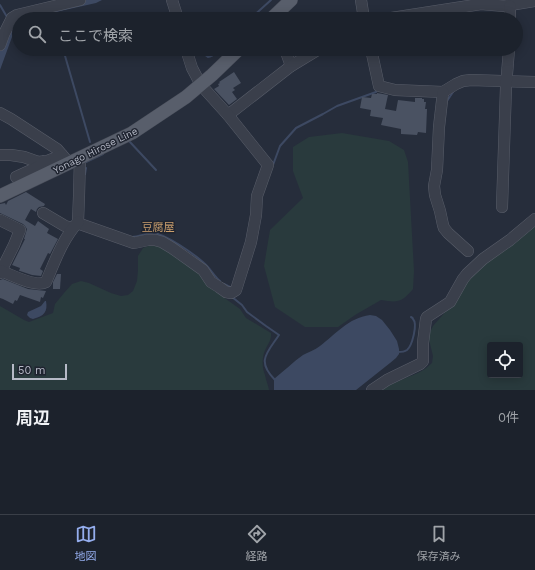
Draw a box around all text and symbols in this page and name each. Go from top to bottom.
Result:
search box [12,12,523,56]
icon: search [26,23,48,45]
text: ここで検索 [58,27,133,45]
street label: Yonago Hirose Line [51,125,139,176]
district label: 豆腐屋 [142,221,175,234]
map controls [487,342,523,378]
button: locate [487,342,523,378]
scale bar [12,362,67,381]
text: 50 m [18,364,45,377]
text: 周辺 [16,408,50,428]
text: 0件 [498,410,519,425]
tab: 地図 [75,523,97,563]
tab: 経路 [246,523,268,563]
tab: 保存済み [417,523,461,563]

